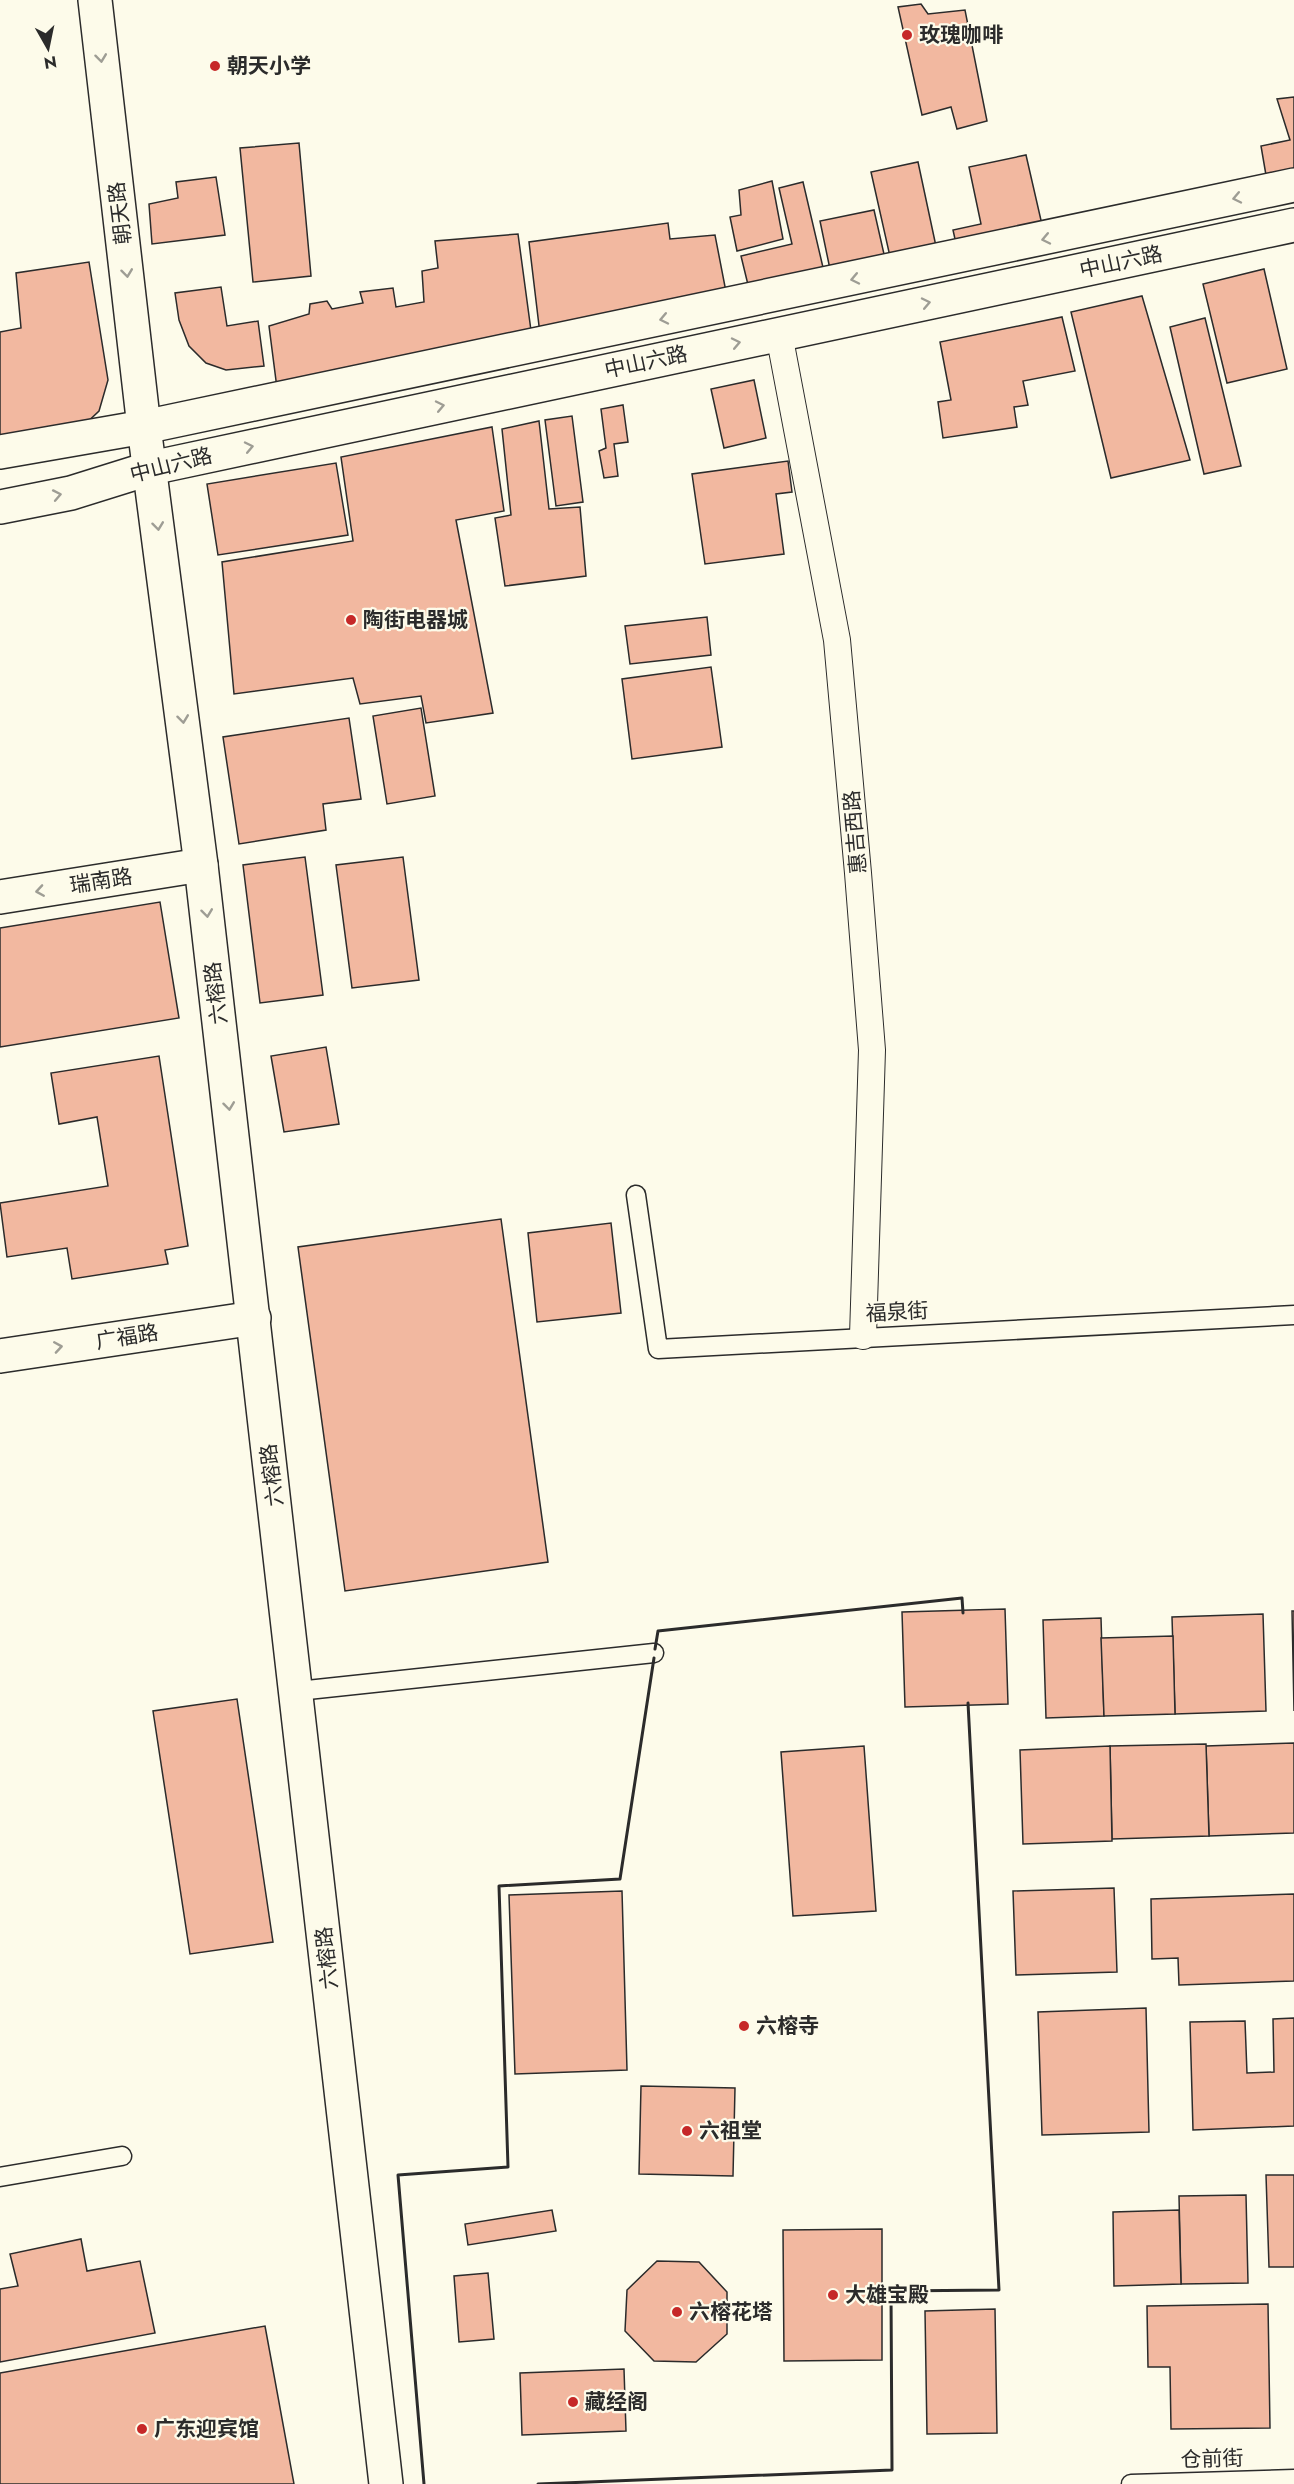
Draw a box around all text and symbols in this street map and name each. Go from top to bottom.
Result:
north arrow [18,18,78,78]
place label: 玫瑰咖啡 [919,20,1003,50]
marker: 玫瑰咖啡 [900,28,914,42]
text: N [42,50,58,75]
place label: 朝天小学 [227,51,311,81]
one-way arrow [95,54,107,63]
marker: 朝天小学 [208,59,222,73]
street label: 朝天路 [101,180,139,246]
one-way arrow [1232,190,1242,203]
one-way arrow [1041,231,1051,244]
street label: 中山六路 [1077,239,1165,285]
one-way arrow [121,268,133,277]
one-way arrow [851,272,861,285]
one-way arrow [921,297,931,310]
one-way arrow [660,312,670,325]
one-way arrow [730,337,740,350]
street label: 中山六路 [602,339,690,385]
one-way arrow [435,400,445,413]
street label: 中山六路 [127,440,215,490]
one-way arrow [244,441,254,454]
one-way arrow [52,489,62,502]
one-way arrow [152,521,164,530]
place label: 陶街电器城 [363,605,468,635]
marker: 陶街电器城 [344,613,358,627]
one-way arrow [176,715,189,724]
street label: 惠吉西路 [836,789,874,875]
street label: 瑞南路 [68,861,134,901]
one-way arrow [35,884,45,897]
one-way arrow [200,908,213,917]
street label: 六榕路 [197,960,235,1026]
one-way arrow [222,1102,235,1111]
street label: 福泉街 [865,1295,929,1329]
street label: 广福路 [94,1317,160,1357]
one-way arrow [53,1342,62,1354]
street label: 六榕路 [253,1442,291,1508]
street label: 六榕路 [309,1925,345,1991]
place label: 六榕寺 [756,2011,819,2041]
marker: 六榕寺 [737,2019,751,2033]
place label: 六祖堂 [699,2116,762,2146]
marker: 六祖堂 [680,2124,694,2138]
place label: 大雄宝殿 [845,2280,929,2310]
marker: 大雄宝殿 [826,2288,840,2302]
place label: 六榕花塔 [689,2297,773,2327]
marker: 六榕花塔 [670,2305,684,2319]
place label: 藏经阁 [585,2387,648,2417]
marker: 藏经阁 [566,2395,580,2409]
place label: 广东迎宾馆 [154,2414,259,2444]
marker: 广东迎宾馆 [135,2422,149,2436]
street label: 仓前街 [1180,2443,1244,2475]

